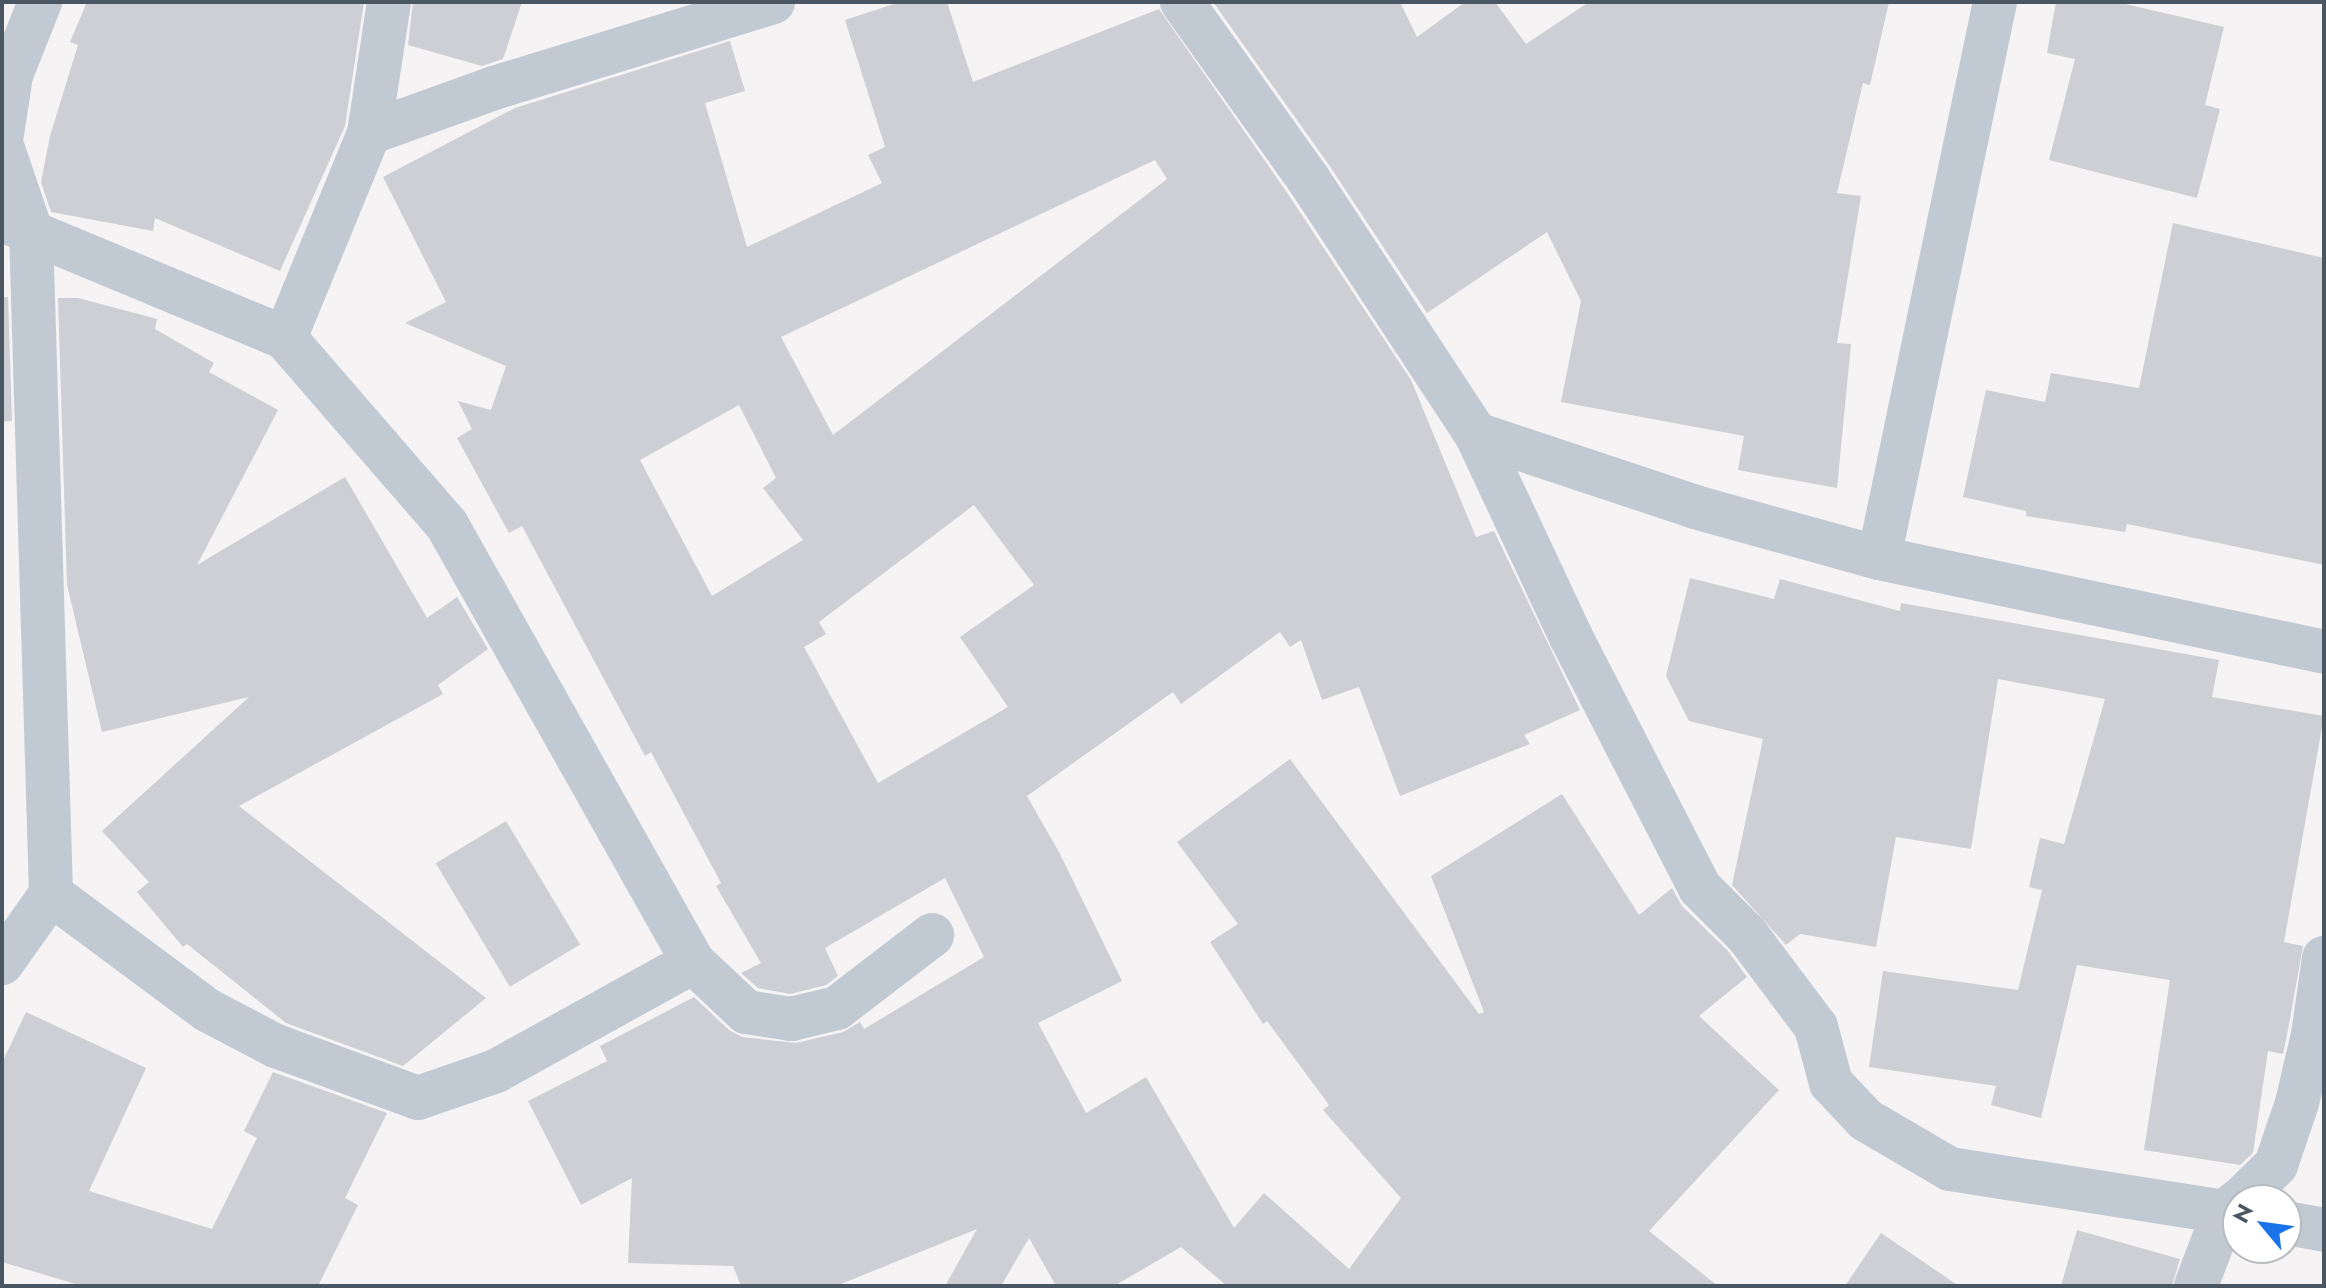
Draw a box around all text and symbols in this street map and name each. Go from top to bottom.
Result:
north arrow [2222,1184,2302,1264]
text: N [2225,1198,2261,1229]

